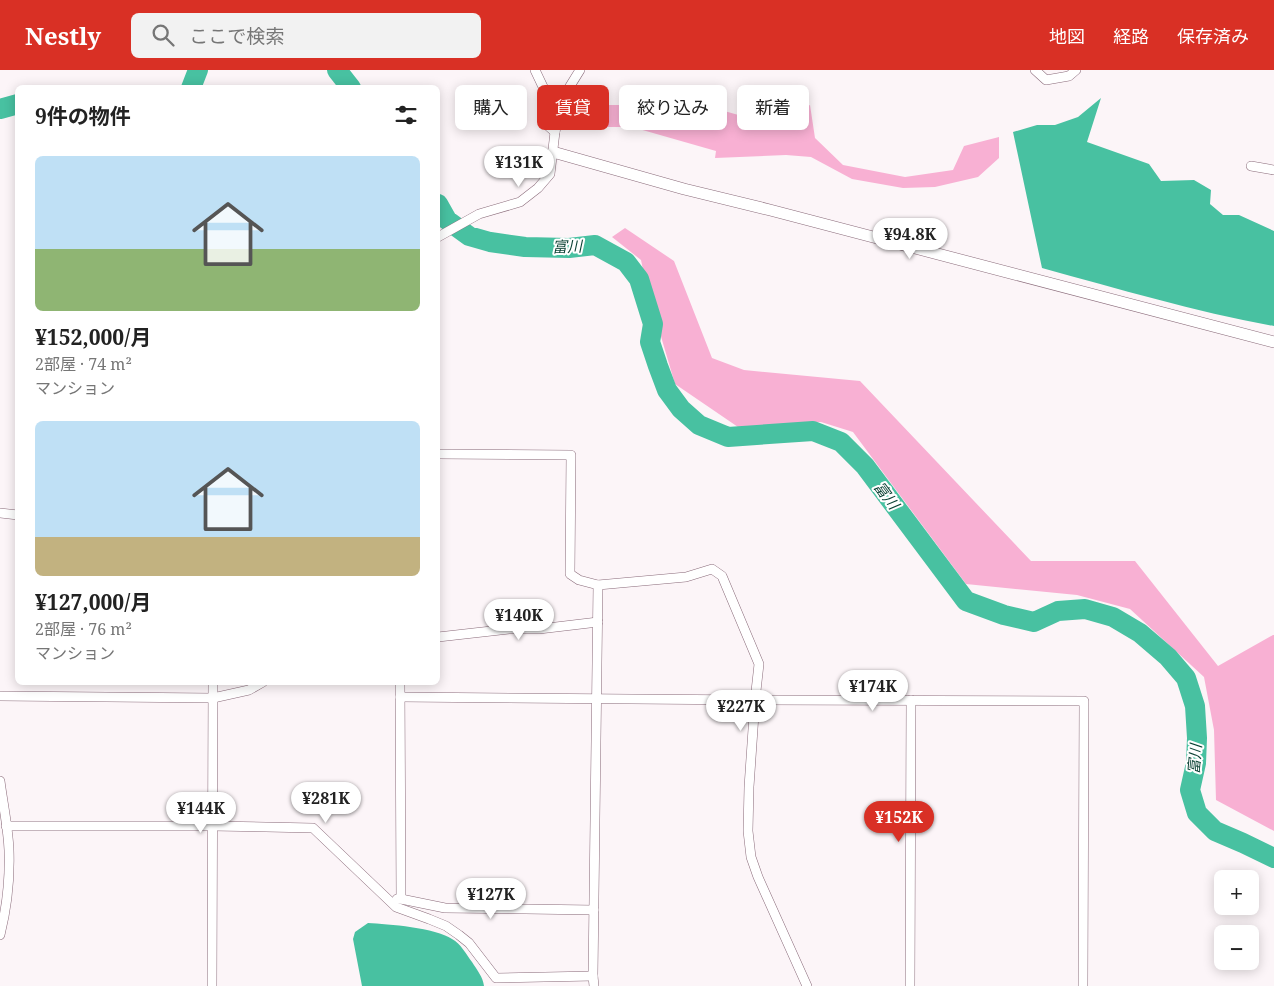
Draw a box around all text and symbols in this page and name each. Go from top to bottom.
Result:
search box [131,13,481,58]
text: Nestly [25,19,101,52]
icon: search [149,21,177,49]
text: ここで検索 [189,23,284,49]
text: 地図 [1049,24,1085,48]
text: 経路 [1113,24,1149,48]
text: 保存済み [1177,24,1249,48]
chip: 購入 [455,85,527,130]
chip: 賃貸 [537,85,609,130]
chip: 絞り込み [619,85,727,130]
chip: 新着 [737,85,809,130]
icon: filters [392,101,420,129]
text: 9件の物件 [35,102,131,130]
pin: ¥131K [484,146,554,188]
text: ¥131K [495,151,543,173]
icon: home [183,189,273,279]
pin: ¥94.8K [869,218,951,260]
text: ¥94.8K [884,223,936,245]
water label: 富川 [552,235,584,257]
text: ¥152,000/月 [35,323,151,351]
text: 2部屋 · 74 m² [35,353,132,375]
text: マンション [35,377,115,399]
icon: home [183,454,273,544]
water label: 富川 [870,477,905,515]
text: ¥127,000/月 [35,588,151,616]
pin: ¥140K [484,598,554,641]
text: ¥140K [495,604,543,626]
text: 2部屋 · 76 m² [35,618,132,640]
text: マンション [35,642,115,664]
pin: ¥174K [838,670,908,712]
text: ¥174K [849,675,897,697]
pin: ¥227K [706,690,776,732]
text: ¥227K [717,695,765,717]
water label: 富川 [1183,741,1205,775]
pin: ¥281K [291,782,361,824]
text: ¥281K [302,787,350,809]
pin: ¥144K [166,792,236,834]
text: ¥144K [177,797,225,819]
pin: ¥152K [864,800,934,843]
text: ¥152K [875,806,923,828]
map controls [1214,870,1259,970]
button: + [1214,870,1259,915]
pin: ¥127K [456,878,526,920]
text: ¥127K [467,883,515,905]
button: − [1214,925,1259,970]

